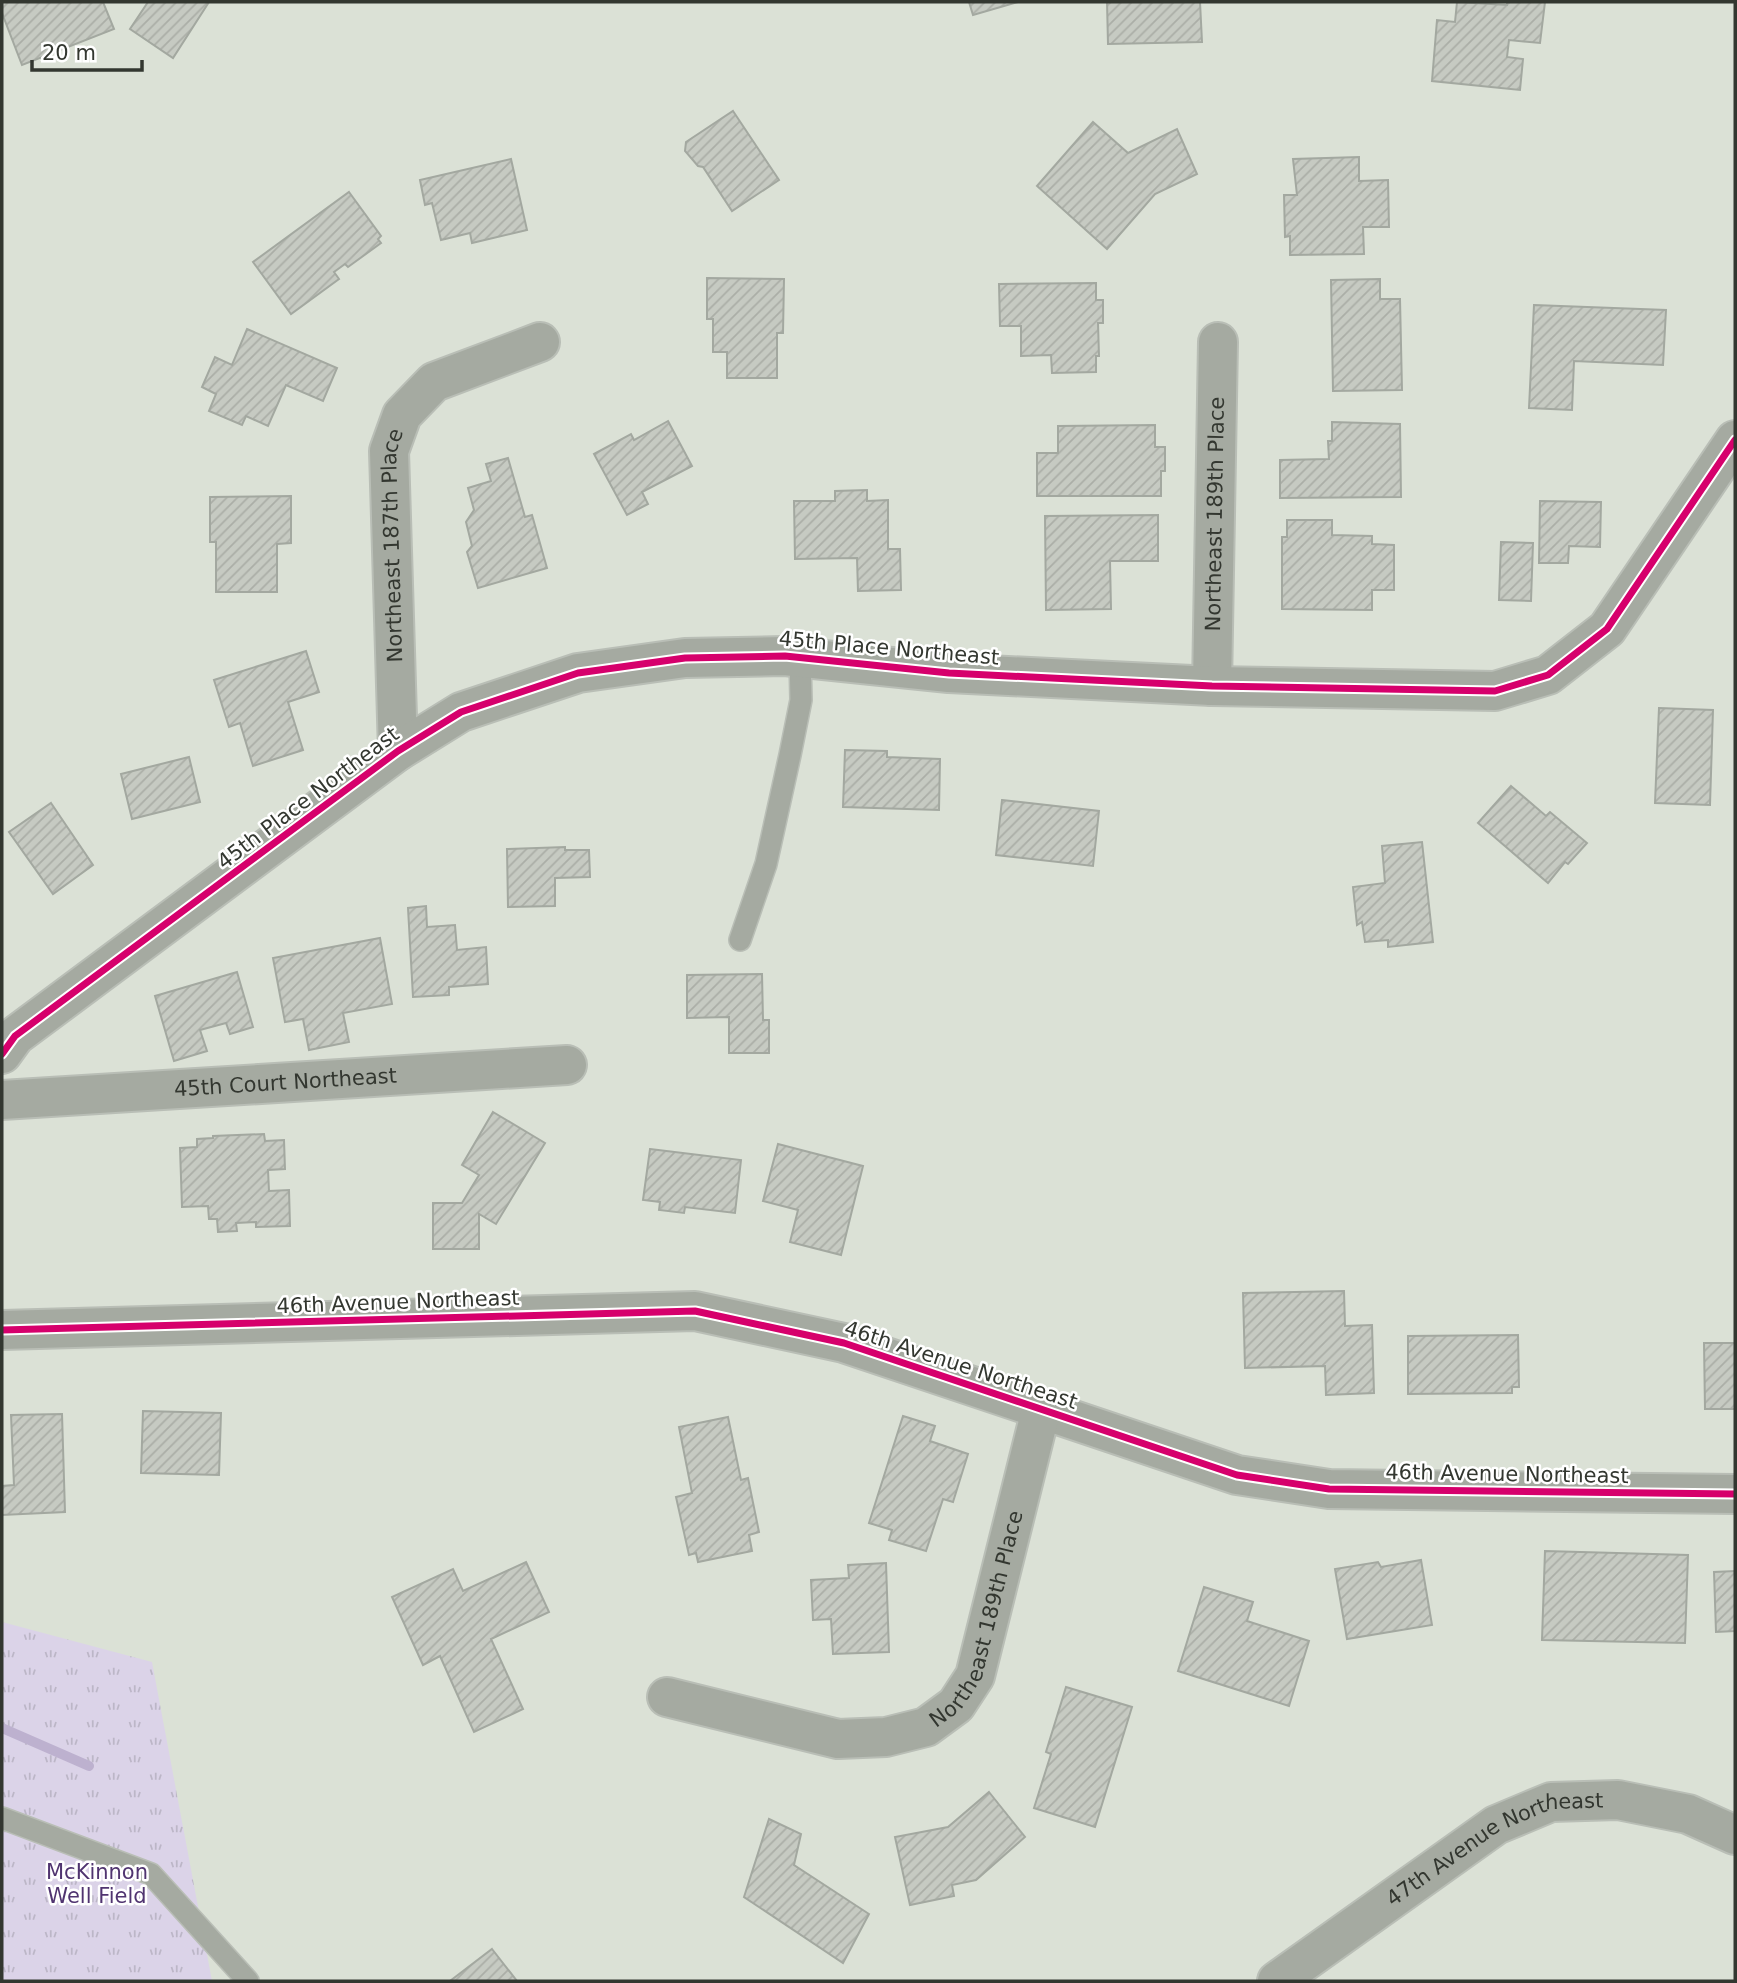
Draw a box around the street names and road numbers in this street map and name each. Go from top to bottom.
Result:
street label: Northeast 189th Place [1201,397,1229,632]
street label: Northeast 187th Place [377,425,408,663]
street label: 45th Place Northeast [778,626,1000,670]
street label: 45th Place Northeast [212,722,404,874]
street label: 45th Court Northeast [173,1064,398,1101]
street label: 46th Avenue Northeast [276,1286,520,1318]
street label: 46th Avenue Northeast [842,1316,1080,1414]
street label: 46th Avenue Northeast [1385,1460,1629,1488]
street label: Northeast 189th Place [925,1508,1028,1732]
street label: 47th Avenue Northeast [1382,1788,1604,1911]

